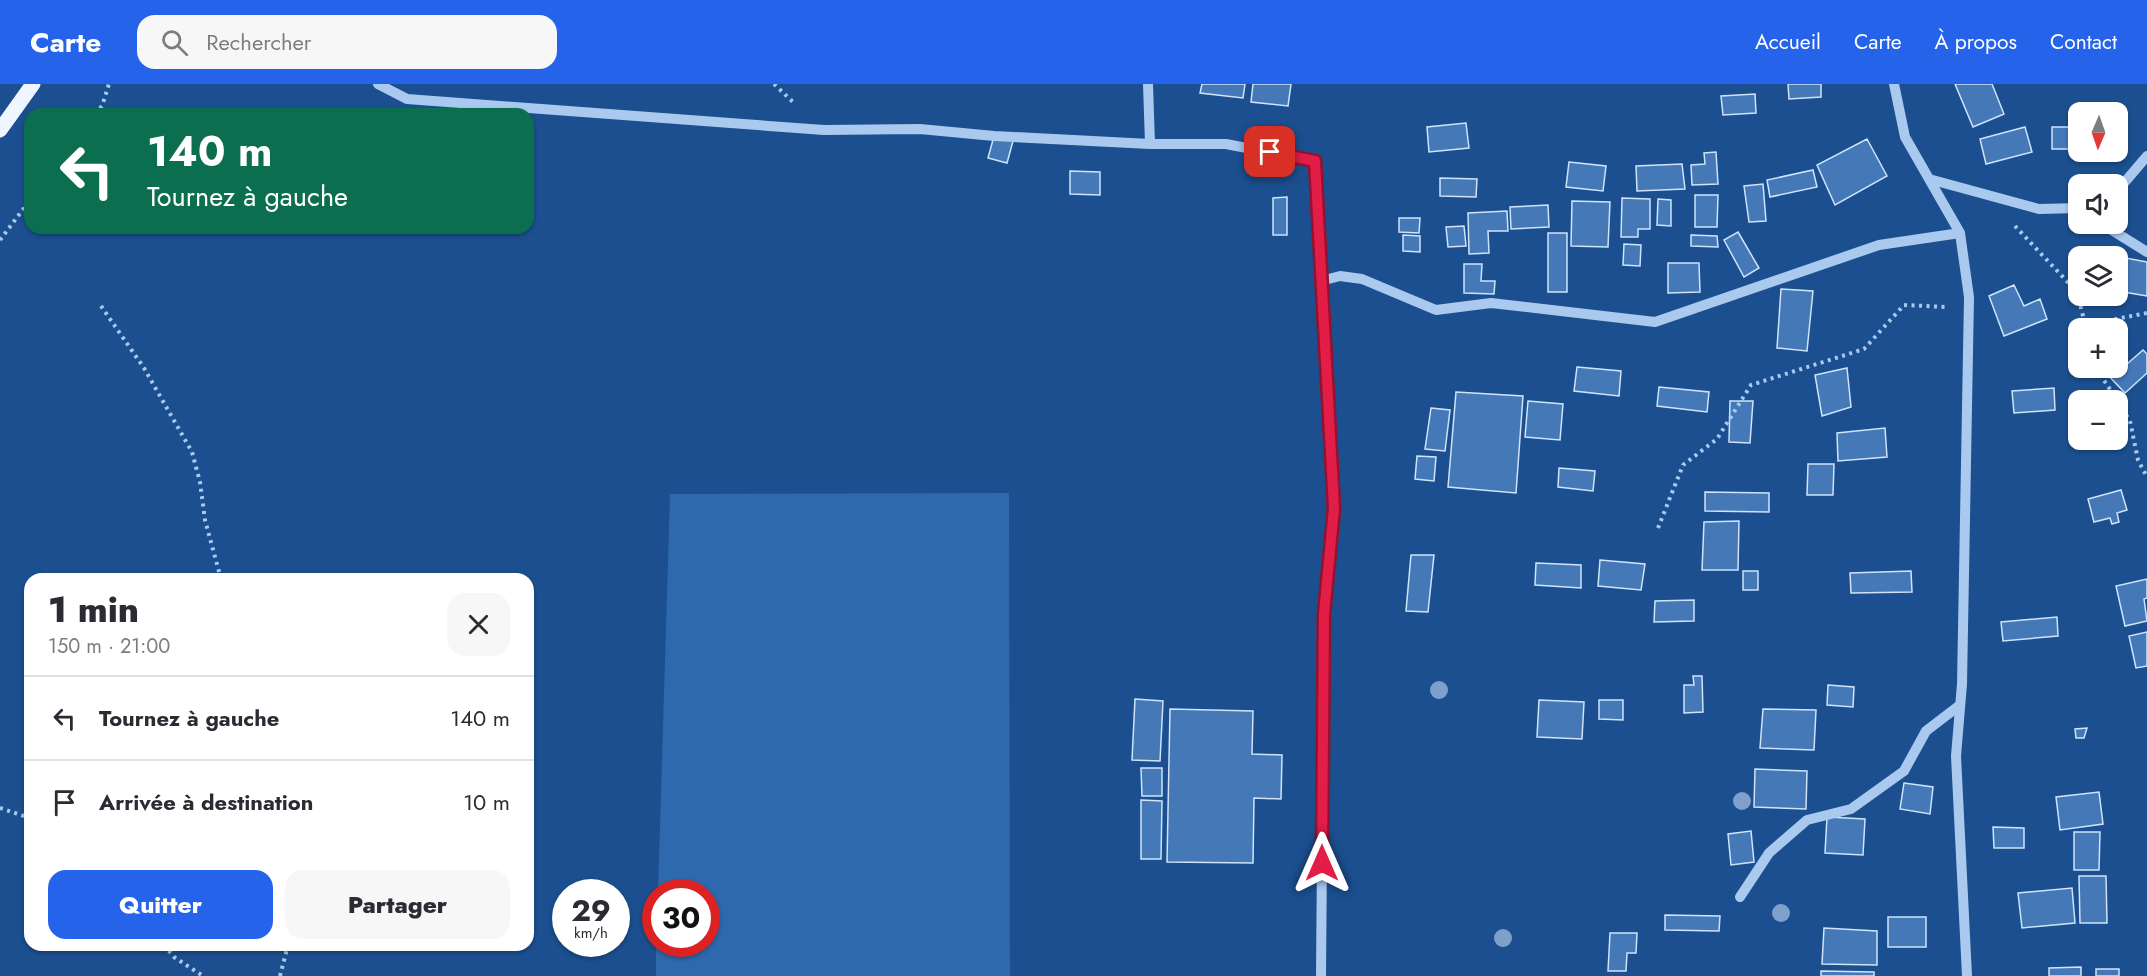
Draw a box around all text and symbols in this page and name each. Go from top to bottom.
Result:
search box [137,15,557,69]
text: Carte [30,22,101,63]
icon: search [158,26,191,59]
text: Rechercher [206,26,311,58]
text: Accueil [1755,27,1821,57]
text: Carte [1854,27,1902,57]
text: À propos [1935,27,2017,57]
text: Contact [2050,27,2117,57]
north arrow [2068,102,2128,162]
map controls [2068,102,2128,450]
text: 140 m [147,121,273,182]
pin [1244,126,1295,177]
icon: left [48,132,126,210]
icon: arrive [1253,135,1286,168]
button: sound [2068,174,2128,234]
text: Tournez à gauche [147,177,348,216]
button: layers [2068,246,2128,306]
button: + [2068,318,2128,378]
button: − [2068,390,2128,450]
text: 1 min [48,583,139,635]
button: close [447,593,510,656]
text: 150 m · 21:00 [48,632,170,661]
icon: left [48,702,81,735]
text: Tournez à gauche [99,702,279,734]
text: 140 m [450,702,510,734]
icon: arrive [48,786,81,819]
text: Arrivée à destination [99,786,313,818]
text: 10 m [463,786,510,818]
position arrow [1290,831,1354,895]
button: Quitter [48,870,273,939]
button: Partager [285,870,510,939]
speed limit sign: 30 [642,879,720,957]
text: 29 [571,889,611,932]
text: km/h [574,922,608,944]

